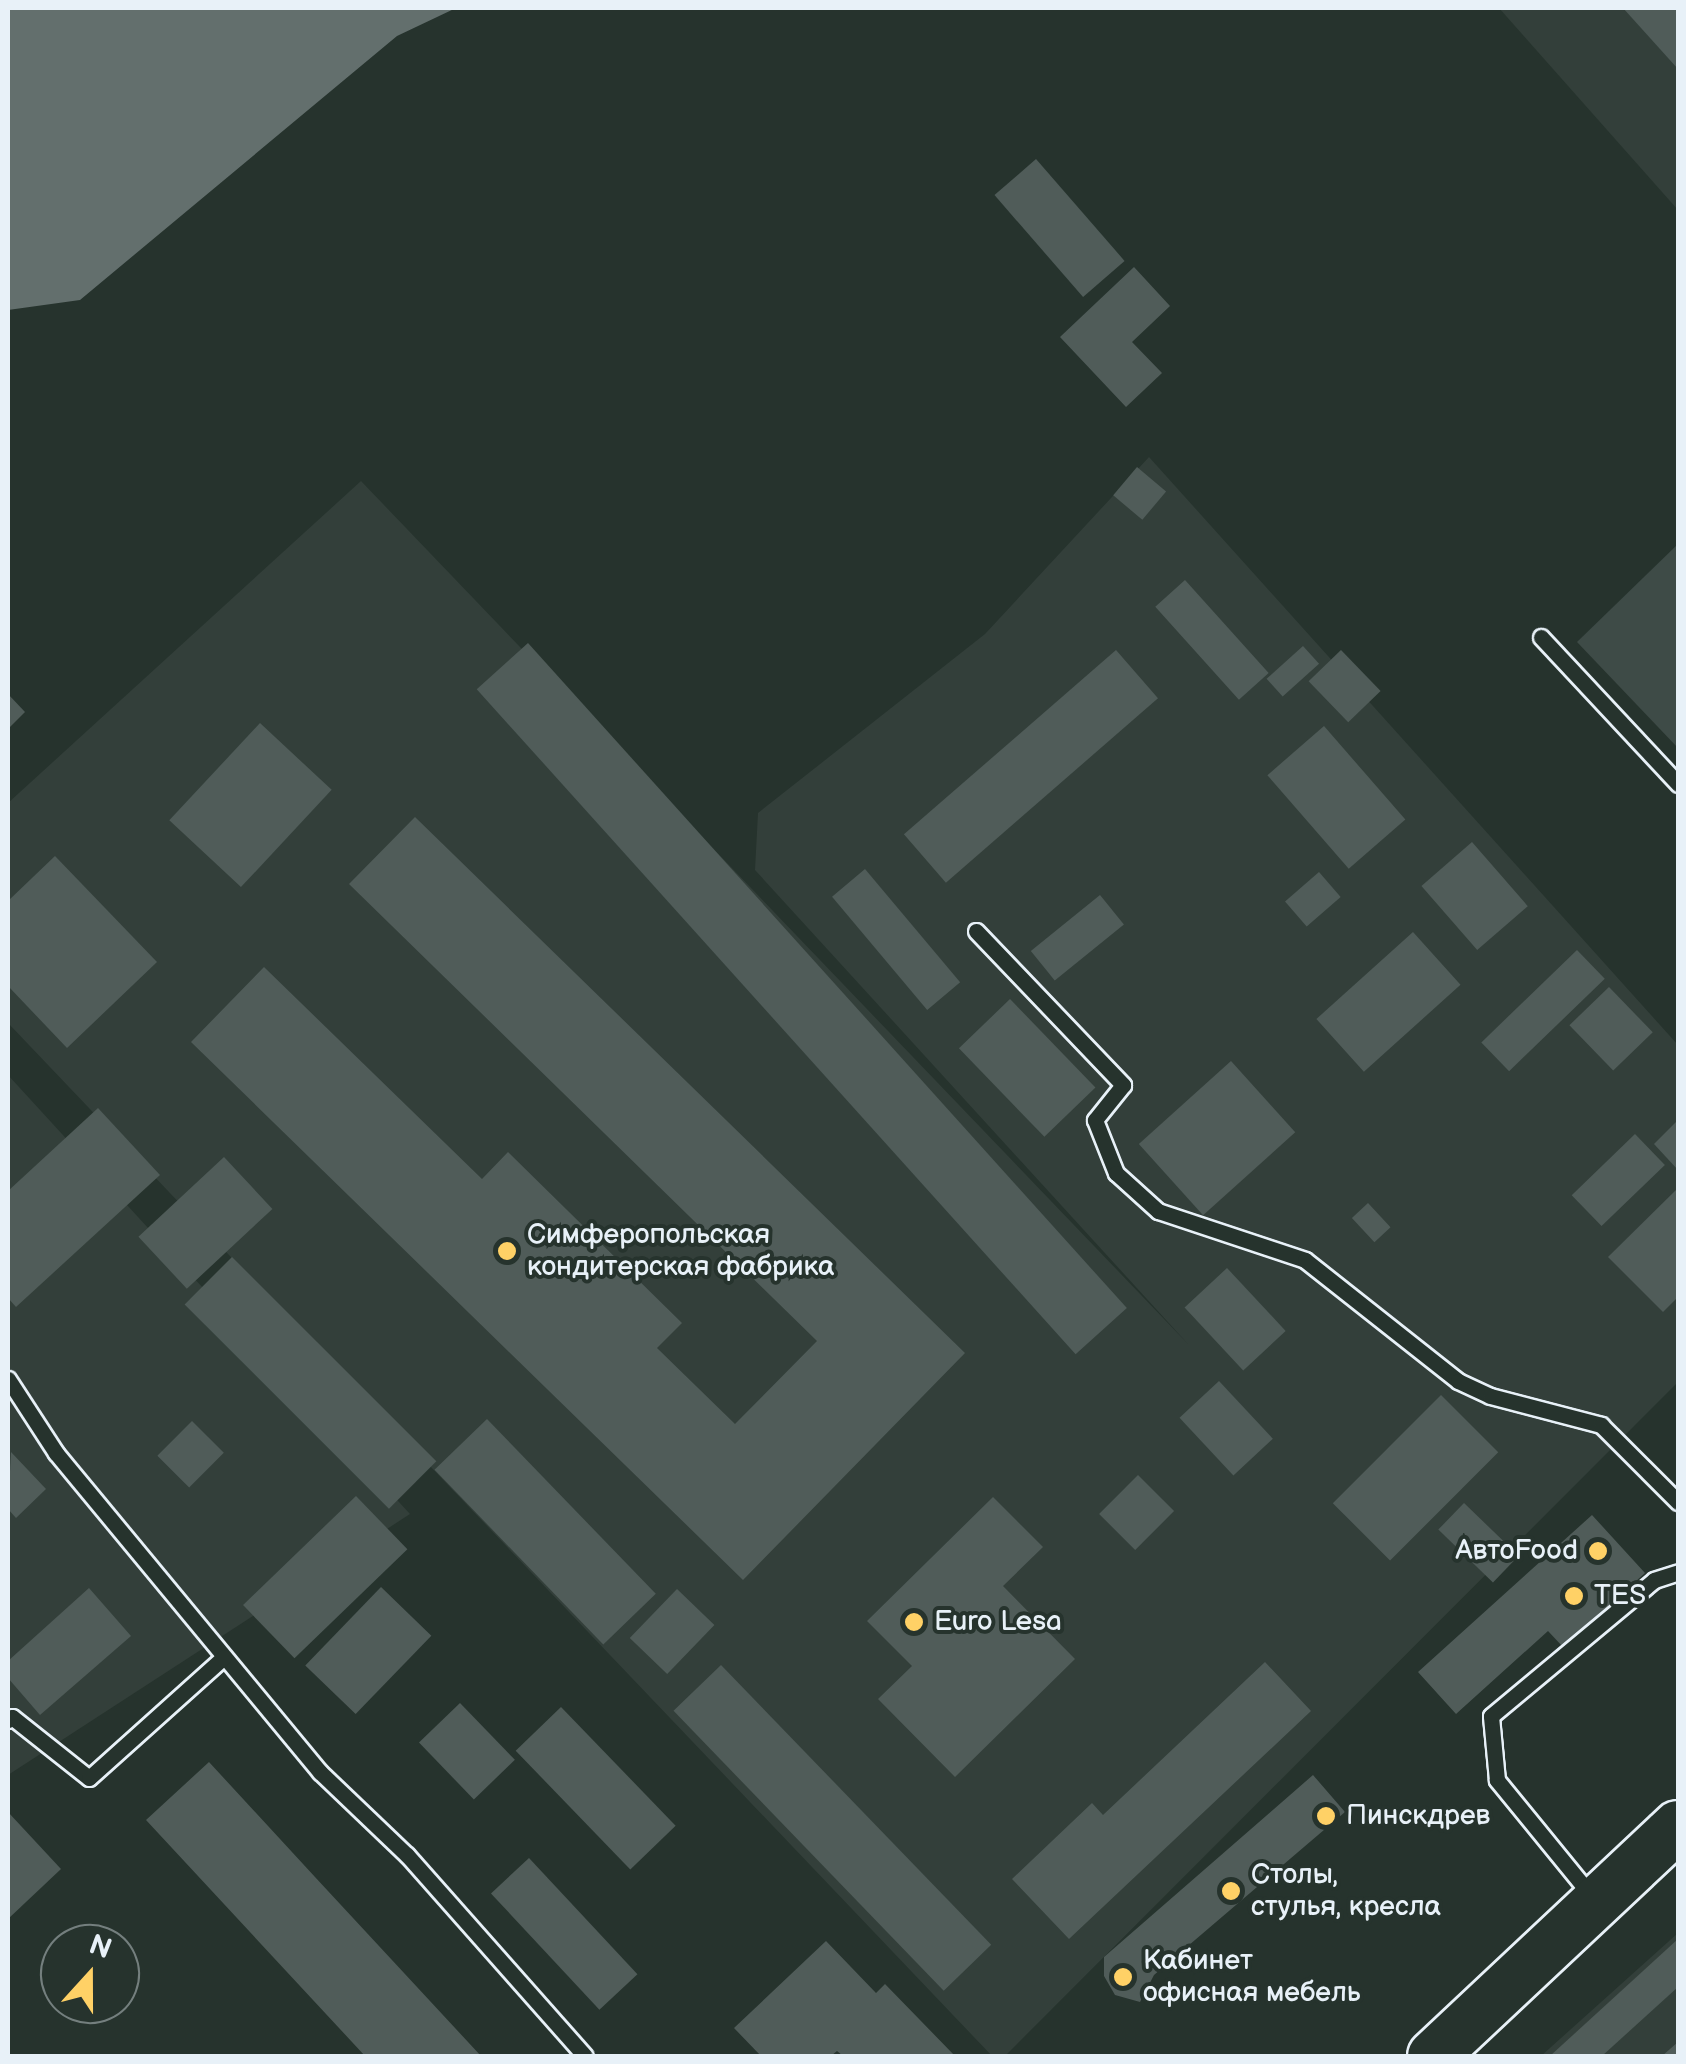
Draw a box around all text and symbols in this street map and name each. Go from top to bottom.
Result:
place label: Симферопольская кондитерская фабрика [527,1218,834,1284]
marker: Симферопольская кондитерская фабрика [496,1240,518,1262]
place label: АвтоFood [1456,1534,1578,1568]
marker: АвтоFood [1587,1540,1609,1562]
place label: TES [1594,1579,1646,1613]
marker: TES [1563,1585,1585,1607]
place label: Euro Lesa [934,1605,1062,1639]
marker: Euro Lesa [903,1611,925,1633]
place label: Пинскдрев [1346,1799,1490,1833]
marker: Пинскдрев [1315,1805,1337,1827]
place label: Столы, стулья, кресла [1251,1858,1441,1924]
marker: Столы, стулья, кресла [1220,1880,1242,1902]
north arrow [40,1924,140,2024]
text: N [84,1928,116,1967]
place label: Кабинет офисная мебель [1143,1944,1361,2010]
marker: Кабинет офисная мебель [1112,1966,1134,1988]

